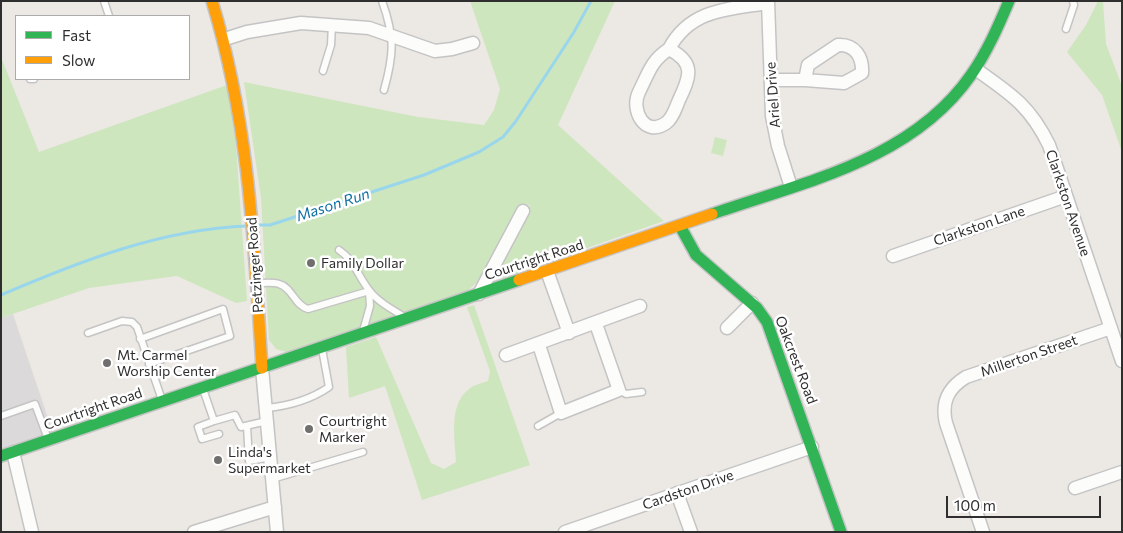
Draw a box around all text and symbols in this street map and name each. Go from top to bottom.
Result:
legend [15,15,190,80]
text: Fast [62,26,91,44]
text: Slow [62,51,95,69]
street label: Ariel Drive [762,61,784,129]
street label: Clarkston Avenue [1042,148,1094,258]
water label: Mason Run [294,185,372,225]
street label: Clarkston Lane [931,203,1027,249]
street label: Petzinger Road [243,217,267,313]
street label: Courtright Road [482,236,586,284]
place label: Family Dollar [321,255,404,271]
marker: Family Dollar [305,257,317,269]
street label: Oakcrest Road [771,314,821,406]
street label: Millerton Street [978,332,1080,380]
place label: Mt. Carmel Worship Center [117,347,217,380]
marker: Mt. Carmel Worship Center [101,357,113,369]
street label: Courtright Road [42,384,144,434]
place label: Courtright Marker [319,413,387,446]
marker: Courtright Marker [303,423,315,435]
place label: Linda's Supermarket [228,444,311,477]
marker: Linda's Supermarket [212,454,224,466]
street label: Cardston Drive [640,467,736,513]
scale bar [948,486,1103,518]
text: 100 m [954,496,996,514]

